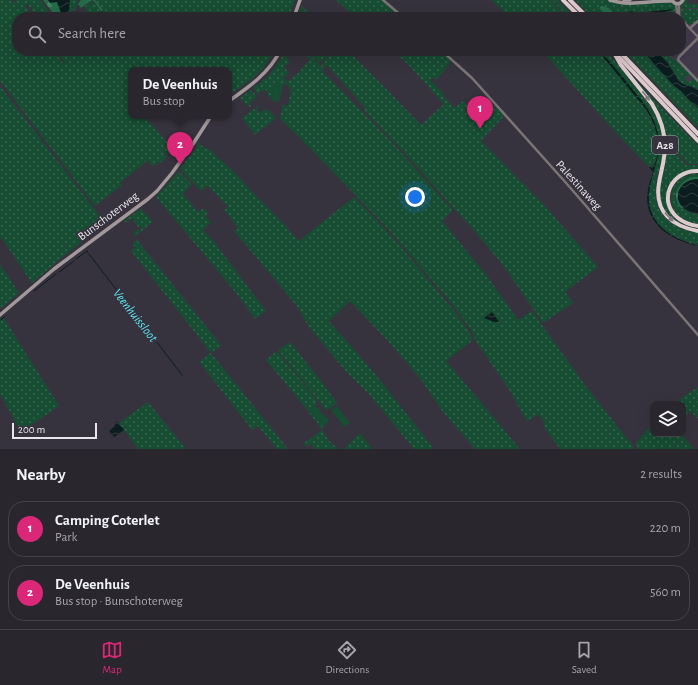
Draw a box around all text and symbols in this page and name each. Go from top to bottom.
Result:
search box [12,12,686,56]
icon: search [26,23,48,45]
text: Search here [58,26,126,41]
popup [128,67,232,119]
text: De Veenhuis [143,77,217,92]
one-way arrow [641,90,650,101]
text: Bus stop [143,95,185,108]
pin: 1 [467,96,493,129]
pin: 2 [167,132,193,165]
road number: A28 [652,136,678,154]
street label: Palestinaweg [554,158,604,212]
your location [405,187,425,207]
street label: Bunschoterweg [76,189,141,243]
one-way arrow [664,212,673,222]
water label: Veenhuissloot [110,287,160,346]
map controls [650,401,686,437]
button: layers [650,401,686,437]
scale bar [12,421,97,440]
text: 200 m [18,424,45,435]
text: Nearby [16,466,66,483]
text: 2 results [640,468,682,481]
text: Camping Coterlet [55,513,160,528]
text: 1 [28,522,32,535]
text: 220 m [650,522,681,535]
text: Park [55,531,77,544]
text: De Veenhuis [55,577,130,592]
text: 2 [27,586,33,599]
text: 560 m [650,586,681,599]
text: Bus stop · Bunschoterweg [55,595,183,608]
tab: Map [101,639,123,676]
tab: Directions [325,639,369,676]
tab: Saved [572,639,597,676]

